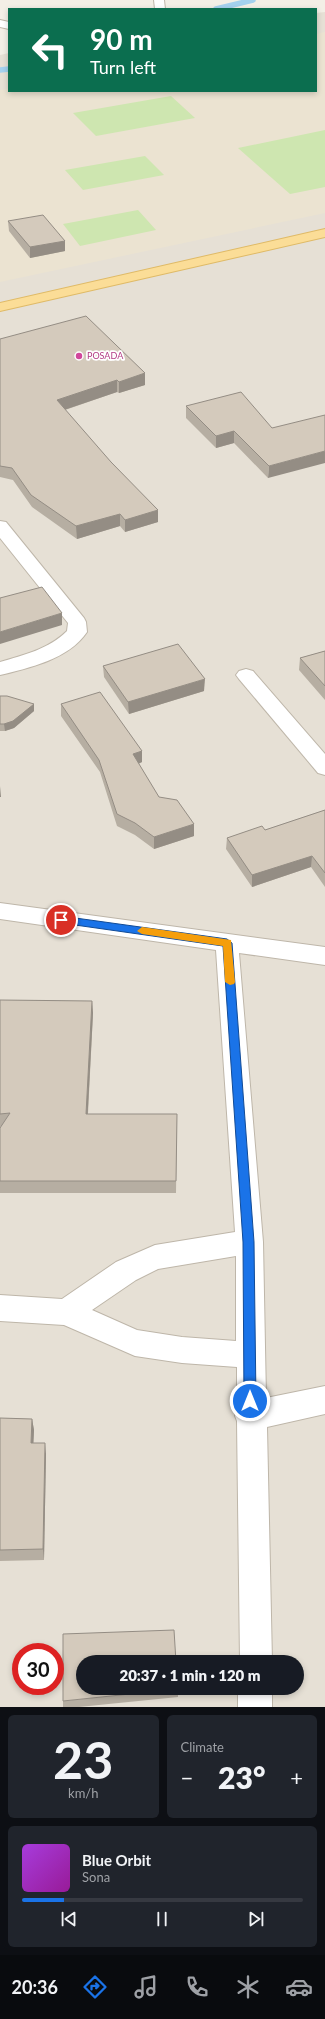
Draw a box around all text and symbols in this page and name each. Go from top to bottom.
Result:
text: 90 m [90,22,153,56]
icon: left [24,24,76,76]
text: Turn left [90,56,156,78]
place label: POSADA [87,350,124,361]
marker: POSADA [74,351,84,361]
pin [44,903,78,937]
icon: arrive [50,909,72,931]
position arrow [229,1380,271,1422]
speed limit sign: 30 [12,1643,64,1695]
text: 20:37 · 1 min · 120 m [119,1666,261,1684]
text: 23 [53,1728,113,1790]
text: Climate [181,1739,224,1755]
text: 23° [218,1759,265,1795]
text: − [181,1764,193,1791]
text: + [290,1764,303,1791]
text: km/h [68,1785,98,1801]
text: Blue Orbit [82,1851,151,1869]
text: Sona [82,1869,110,1885]
icon: previous [58,1908,80,1930]
icon: pause [151,1908,173,1930]
icon: next [245,1908,267,1930]
icon: directions [81,1973,109,2001]
icon: music [132,1973,160,2001]
icon: phone [183,1973,211,2001]
icon: climate [234,1973,262,2001]
icon: car [285,1973,313,2001]
text: 20:36 [12,1976,58,1998]

